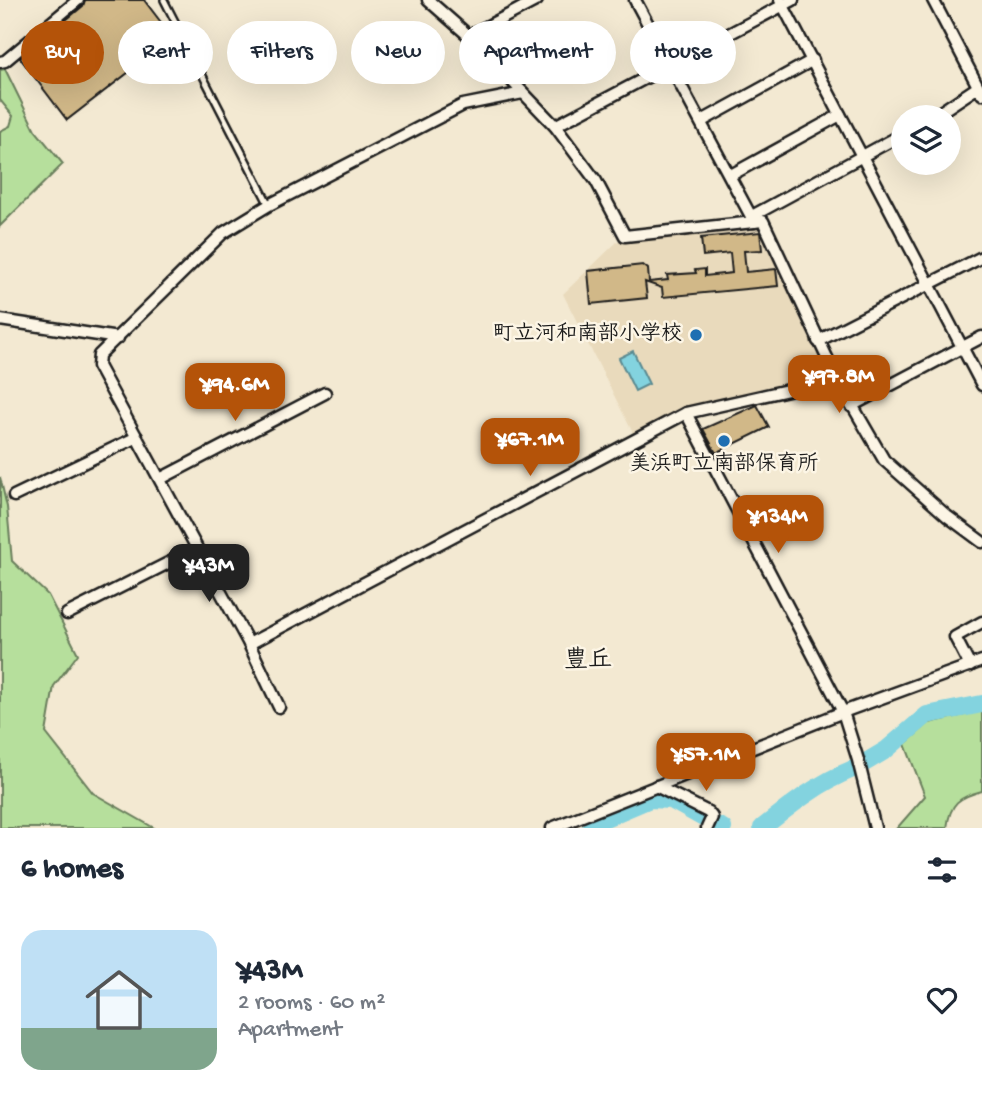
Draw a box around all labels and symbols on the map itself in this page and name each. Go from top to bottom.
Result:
place label: 町立河和南部小学校 [493,321,682,348]
marker: 町立河和南部小学校 [688,327,704,343]
pin: ¥97.8M [782,356,896,415]
pin: ¥94.6M [178,364,292,423]
pin: ¥67.1M [473,419,587,478]
marker: 美浜町立南部保育所 [716,433,732,449]
place label: 美浜町立南部保育所 [630,451,819,478]
pin: ¥134M [729,496,827,555]
pin: ¥43M [168,544,250,604]
district label: 豊丘 [564,646,612,676]
pin: ¥57.1M [649,734,763,793]

